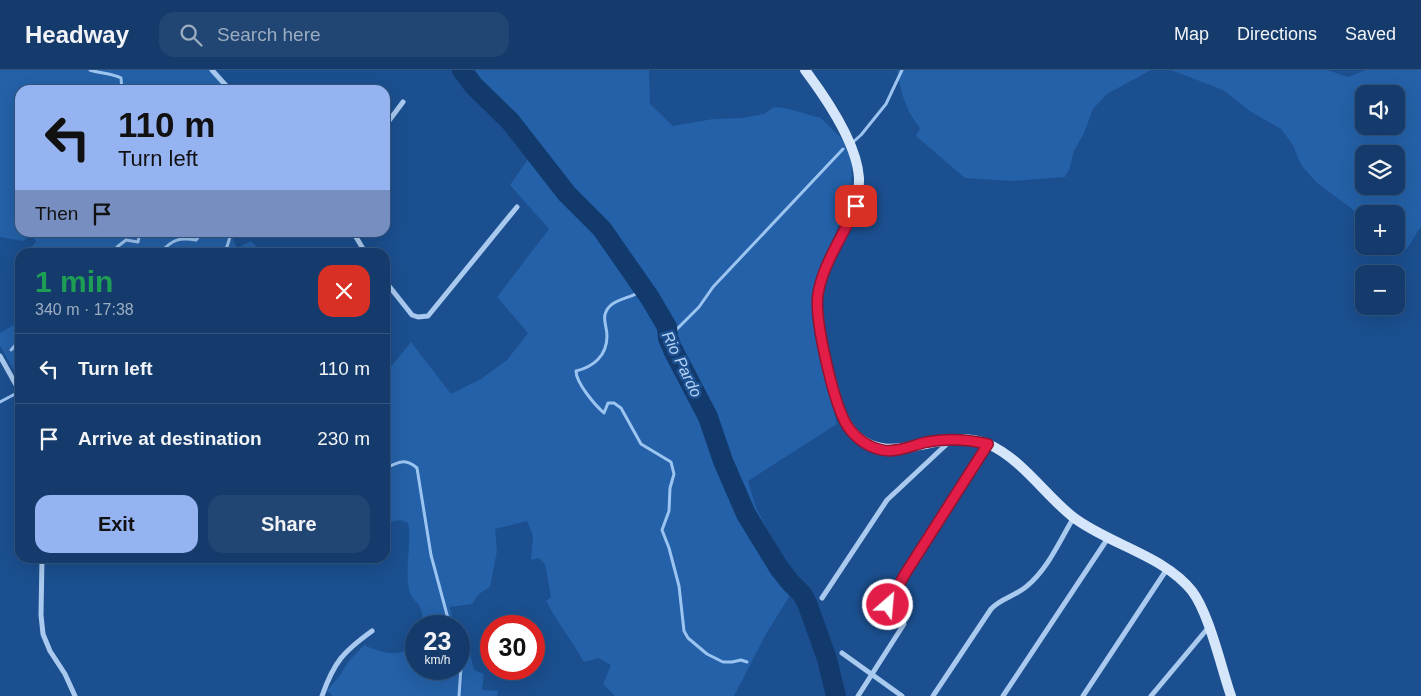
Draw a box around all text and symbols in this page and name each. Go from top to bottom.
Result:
search box [159,12,509,57]
text: Headway [25,21,129,48]
icon: search [177,21,205,49]
text: Search here [217,24,321,45]
text: Map [1174,24,1209,44]
text: Directions [1237,24,1317,44]
text: Saved [1345,24,1396,44]
map controls [1355,85,1405,315]
button: sound [1355,85,1405,135]
icon: left [35,105,100,170]
text: 110 m [118,105,215,144]
button: layers [1355,145,1405,195]
text: Turn left [118,146,198,171]
pin [835,185,877,227]
icon: arrive [842,192,870,220]
icon: arrive [88,200,116,228]
text: Then [35,203,78,224]
button: + [1355,205,1405,255]
text: 1 min [35,265,113,298]
button: close [318,265,370,317]
button: − [1355,265,1405,315]
text: 340 m · 17:38 [35,301,134,318]
water label: Rio Pardo [659,328,705,400]
icon: left [35,355,63,383]
text: Turn left [78,358,153,379]
text: 110 m [319,358,370,379]
icon: arrive [35,425,63,453]
text: Arrive at destination [78,428,262,449]
text: 230 m [317,428,370,449]
button: Exit [35,495,198,553]
button: Share [208,495,370,553]
position arrow [861,578,913,630]
speed limit sign: 30 [480,615,545,680]
text: 23 [424,627,451,655]
text: km/h [424,653,451,667]

